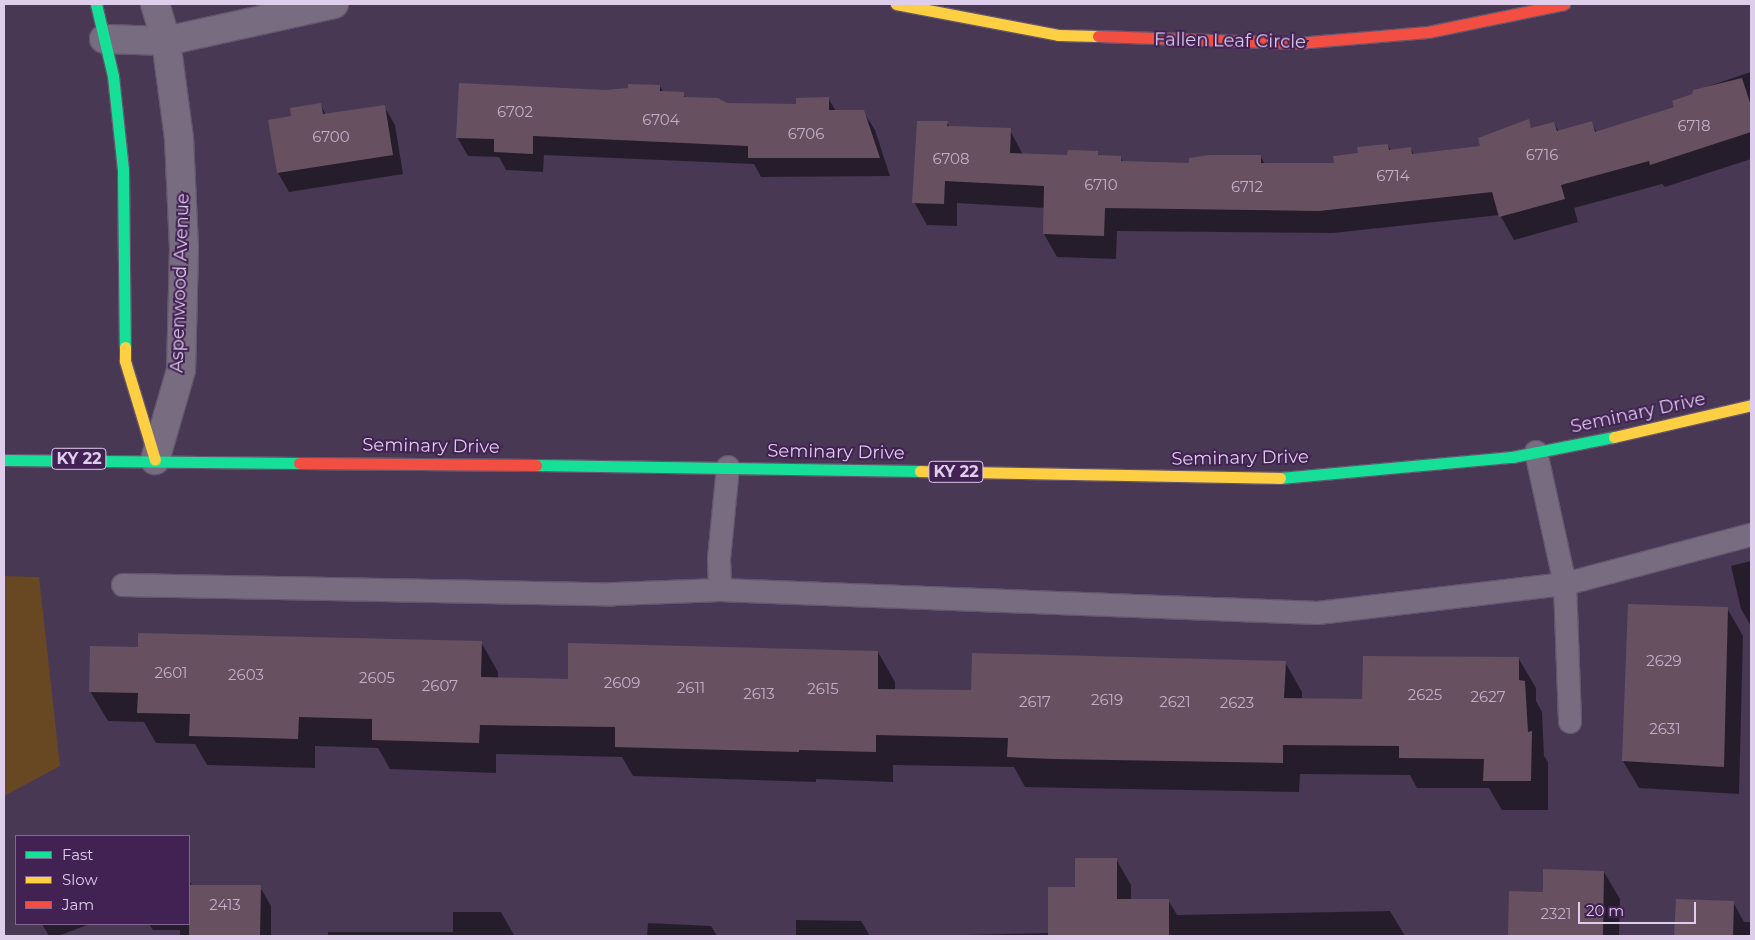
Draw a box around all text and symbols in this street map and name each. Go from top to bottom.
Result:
street label: Fallen Leaf Circle [1154,29,1306,53]
house number: 6702 [497,103,533,121]
house number: 6704 [642,111,680,129]
house number: 6718 [1678,117,1710,135]
house number: 6706 [788,125,824,143]
house number: 6700 [312,128,350,146]
house number: 6716 [1526,146,1558,164]
house number: 6708 [932,150,970,168]
house number: 6714 [1376,167,1410,185]
house number: 6710 [1084,176,1118,194]
house number: 6712 [1231,178,1263,196]
street label: Aspenwood Avenue [166,193,194,373]
street label: Seminary Drive [1569,388,1707,438]
street label: Seminary Drive [362,434,500,458]
street label: Seminary Drive [767,440,905,464]
road number: KY 22 [50,446,108,472]
street label: Seminary Drive [1171,446,1309,470]
road number: KY 22 [927,458,985,486]
house number: 2629 [1646,652,1682,670]
house number: 2601 [155,664,187,682]
house number: 2603 [228,666,264,684]
house number: 2605 [359,669,395,687]
house number: 2609 [604,674,640,692]
house number: 2607 [422,677,458,695]
house number: 2611 [677,679,705,697]
house number: 2615 [807,680,839,698]
house number: 2613 [743,685,775,703]
house number: 2625 [1408,686,1442,704]
house number: 2627 [1471,688,1505,706]
house number: 2619 [1091,691,1123,709]
house number: 2617 [1019,693,1051,711]
house number: 2621 [1159,693,1191,711]
house number: 2623 [1220,694,1254,712]
house number: 2631 [1649,720,1681,738]
legend [15,835,190,925]
text: Fast [62,845,93,864]
text: Slow [62,870,98,889]
scale bar [1580,892,1698,924]
text: Jam [62,895,94,914]
house number: 2413 [209,896,241,914]
text: 20 m [1586,901,1624,920]
house number: 2321 [1541,905,1571,923]

